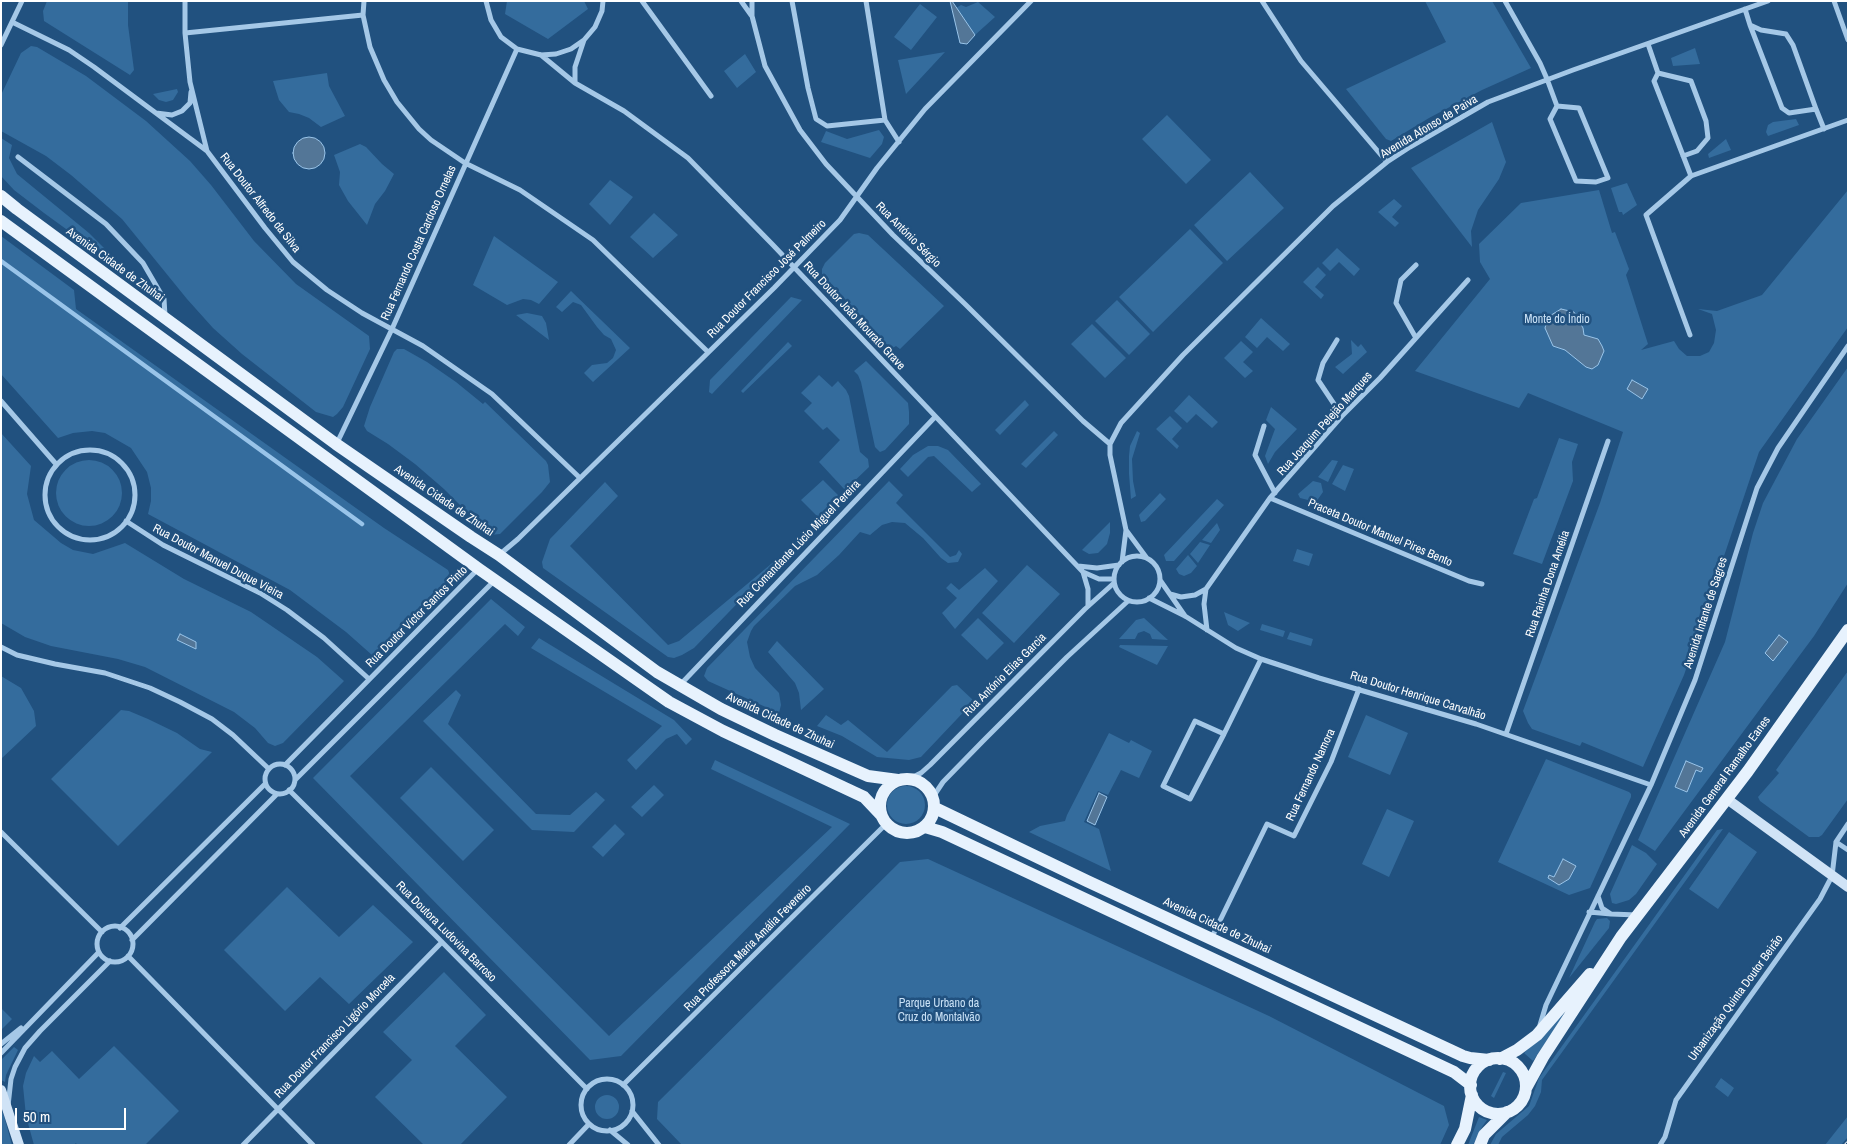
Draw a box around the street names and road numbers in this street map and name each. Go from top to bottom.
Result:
street label: Avenida Afonso de Paiva [1378,92,1480,162]
street label: Rua Doutor Alfredo da Silva [217,150,303,256]
street label: Rua Fernando Costa Cardoso Ornelas [378,163,460,323]
street label: Rua António Sérgio [872,199,944,271]
street label: Rua Doutor Francisco José Palmeiro [705,217,829,341]
street label: Avenida Cidade de Zhuhai [63,225,167,305]
street label: Rua Doutor João Mourato Grave [800,259,908,373]
street label: Rua Joaquim Pelejão Marques [1274,369,1376,479]
street label: Avenida Cidade de Zhuhai [391,462,497,540]
street label: Rua Comandante Lúcio Miguel Pereira [734,477,864,611]
street label: Praceta Doutor Manuel Pires Bento [1306,496,1454,570]
street label: Rua Doutor Manuel Duque Vieira [150,521,286,603]
street label: Rua Rainha Dona Amélia [1523,529,1573,639]
street label: Avenida Infante de Sagres [1681,555,1731,671]
street label: Rua Doutor Víctor Santos Pinto [363,563,471,671]
street label: Rua António Elias Garcia [960,630,1050,720]
street label: Rua Doutor Henrique Carvalhão [1348,668,1488,724]
street label: Avenida Cidade de Zhuhai [724,690,836,752]
street label: Avenida General Ramalho Eanes [1676,714,1774,840]
street label: Rua Fernando Namora [1283,727,1339,823]
street label: Rua Doutora Ludovina Barroso [393,879,499,985]
street label: Rua Professora Maria Amália Fevereiro [681,881,815,1015]
street label: Avenida Cidade de Zhuhai [1161,895,1273,957]
street label: Urbanização Quinta Doutor Beirão [1685,932,1787,1064]
street label: Rua Doutor Francisco Ligório Morcela [272,971,398,1101]

